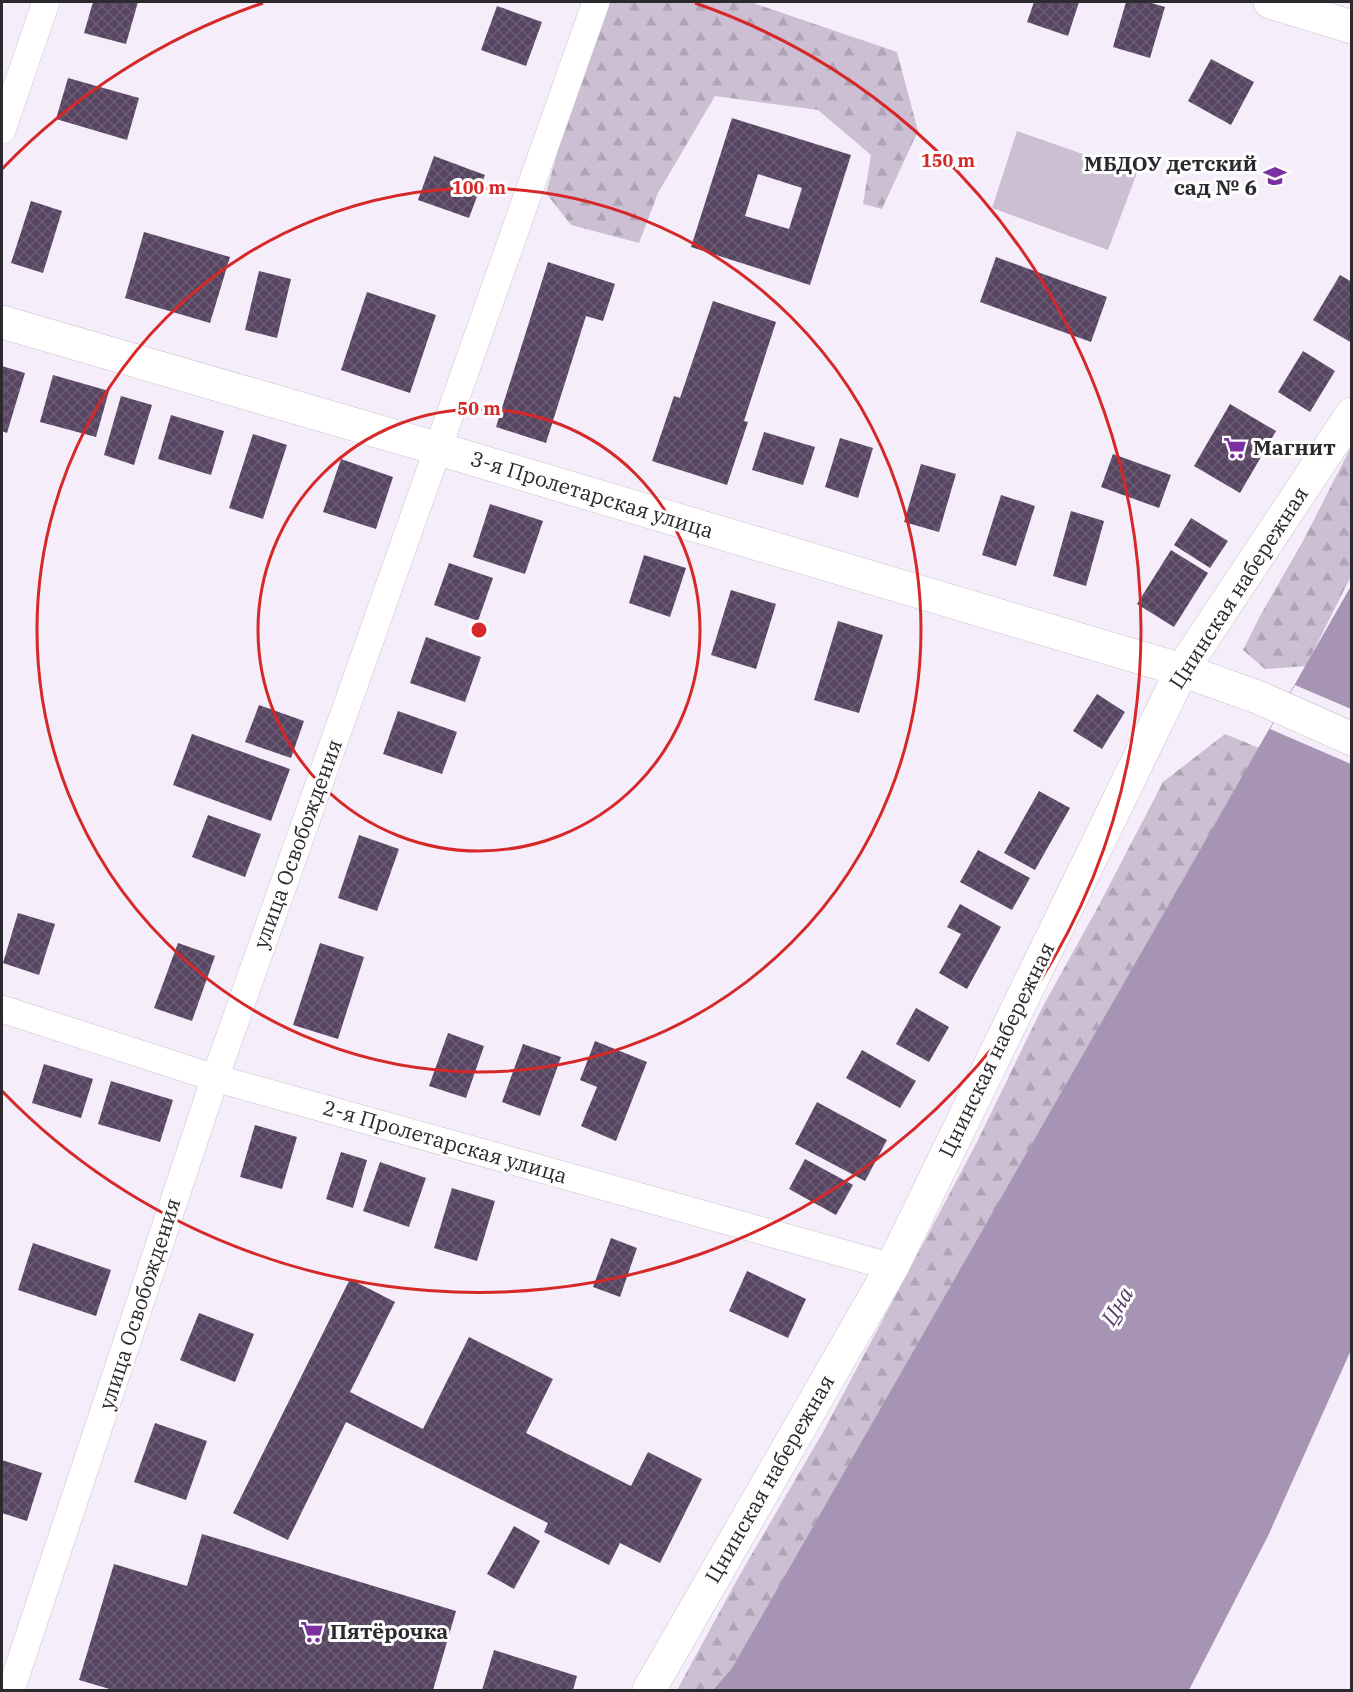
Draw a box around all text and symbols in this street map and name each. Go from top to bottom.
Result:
text: 150 m [921,149,976,172]
place label: МБДОУ детский сад № 6 [1084,149,1257,201]
school or university icon: МБДОУ детский сад № 6 [1262,163,1288,189]
text: 100 m [452,176,507,199]
text: 50 m [457,397,501,420]
place label: Магнит [1253,433,1336,461]
supermarket icon: Магнит [1222,435,1248,461]
street label: 3-я Пролетарская улица [467,444,717,544]
street label: Цнинская набережная [1162,481,1314,694]
centre of rings [469,620,489,640]
street label: улица Освобождения [246,735,348,952]
street label: Цнинская набережная [932,937,1060,1162]
street label: 2-я Пролетарская улица [320,1093,571,1189]
street label: улица Освобождения [92,1194,187,1413]
water label: Цна [1093,1281,1139,1331]
street label: Цнинская набережная [698,1369,840,1588]
place label: Пятёрочка [330,1617,448,1645]
supermarket icon: Пятёрочка [299,1619,325,1645]

